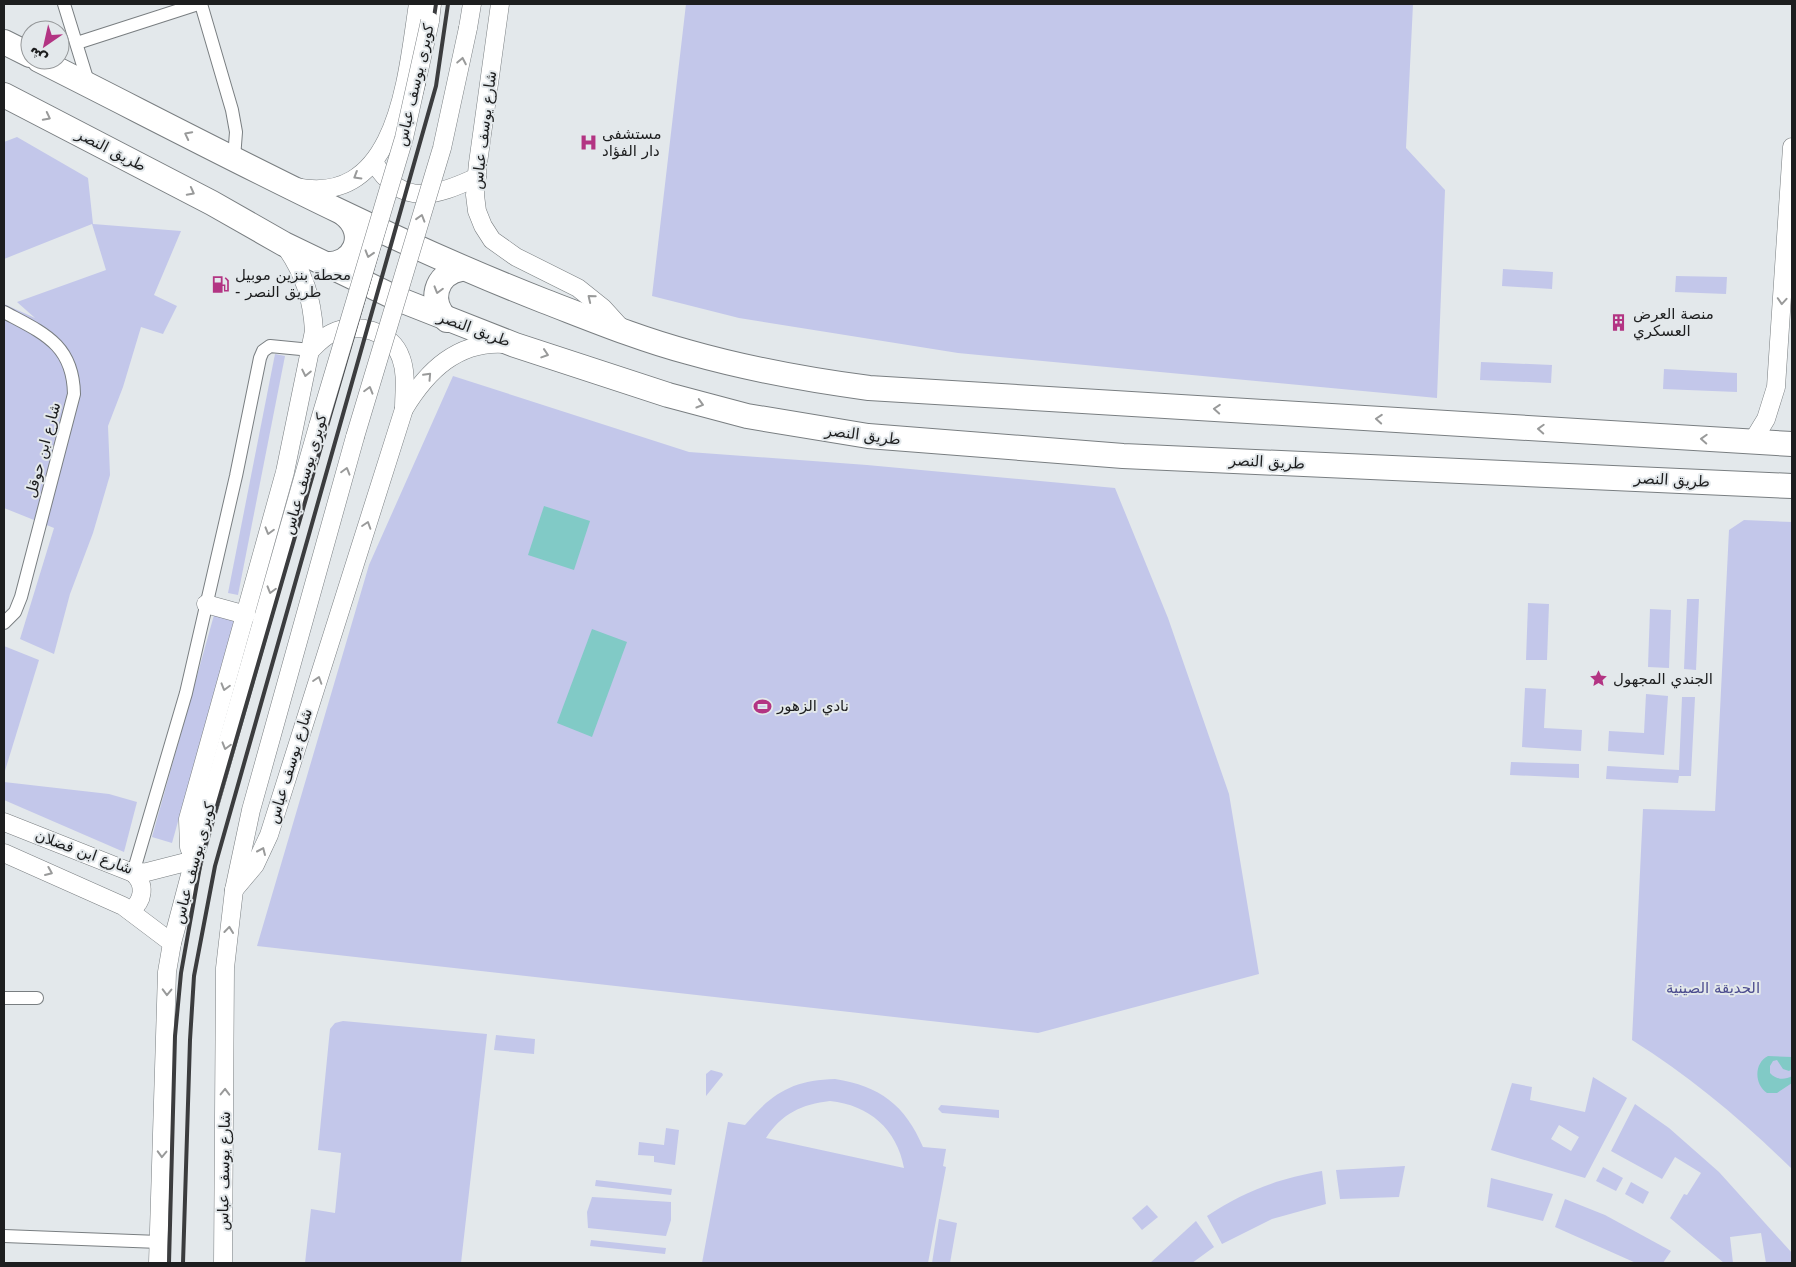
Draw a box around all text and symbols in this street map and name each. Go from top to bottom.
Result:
north arrow [20,20,70,70]
street label: كوبرى يوسف عباس [392,21,438,148]
text: ش [25,44,50,68]
one-way arrow [456,56,466,65]
street label: شارع يوسف عباس [468,70,500,190]
one-way arrow [42,111,51,121]
street label: طريق النصر [72,124,149,175]
place label: مستشفى دار الفؤاد [602,125,661,160]
one-way arrow [184,131,193,141]
hospital icon: مستشفى دار الفؤاد [578,133,598,153]
one-way arrow [353,170,362,180]
one-way arrow [186,186,195,196]
one-way arrow [415,214,425,222]
one-way arrow [365,250,375,258]
place label: محطة بنزين موبيل - طريق النصر [235,266,351,301]
fuel station icon: محطة بنزين موبيل - طريق النصر [211,274,231,294]
one-way arrow [433,286,444,294]
one-way arrow [588,295,597,303]
one-way arrow [1777,297,1788,305]
place label: منصة العرض العسكري [1633,305,1714,341]
street label: طريق النصر [434,307,513,350]
building icon: منصة العرض العسكري [1609,313,1629,333]
one-way arrow [540,349,549,359]
one-way arrow [301,368,312,377]
one-way arrow [422,372,431,381]
one-way arrow [363,386,374,394]
one-way arrow [695,398,704,409]
street label: شارع ابن حوقل [22,400,64,500]
one-way arrow [1213,403,1221,414]
street label: كوبرى يوسف عباس [279,411,331,537]
one-way arrow [1375,414,1383,425]
street label: طريق النصر [823,421,902,449]
one-way arrow [1537,424,1545,435]
one-way arrow [1699,434,1707,445]
street label: طريق النصر [1227,451,1306,473]
one-way arrow [340,468,350,476]
street label: طريق النصر [1632,469,1711,491]
one-way arrow [362,521,372,530]
one-way arrow [264,526,275,535]
one-way arrow [267,586,277,594]
place icon: الجندي المجهول [1589,669,1609,689]
place label: الجندي المجهول [1613,670,1713,689]
one-way arrow [312,676,322,684]
one-way arrow [220,683,231,692]
sports icon: نادي الزهور [753,696,773,716]
place label: نادي الزهور [776,697,849,716]
street label: شارع يوسف عباس [264,706,316,826]
one-way arrow [222,742,232,750]
street label: كوبرى يوسف عباس [169,799,219,926]
street label: شارع ابن فضلان [33,826,135,878]
one-way arrow [256,847,266,856]
one-way arrow [44,866,53,877]
one-way arrow [223,925,234,933]
park label: الحديقة الصينية [1666,979,1760,997]
one-way arrow [162,988,172,996]
one-way arrow [220,1088,231,1096]
street label: شارع يوسف عباس [214,1111,234,1231]
one-way arrow [157,1150,167,1158]

